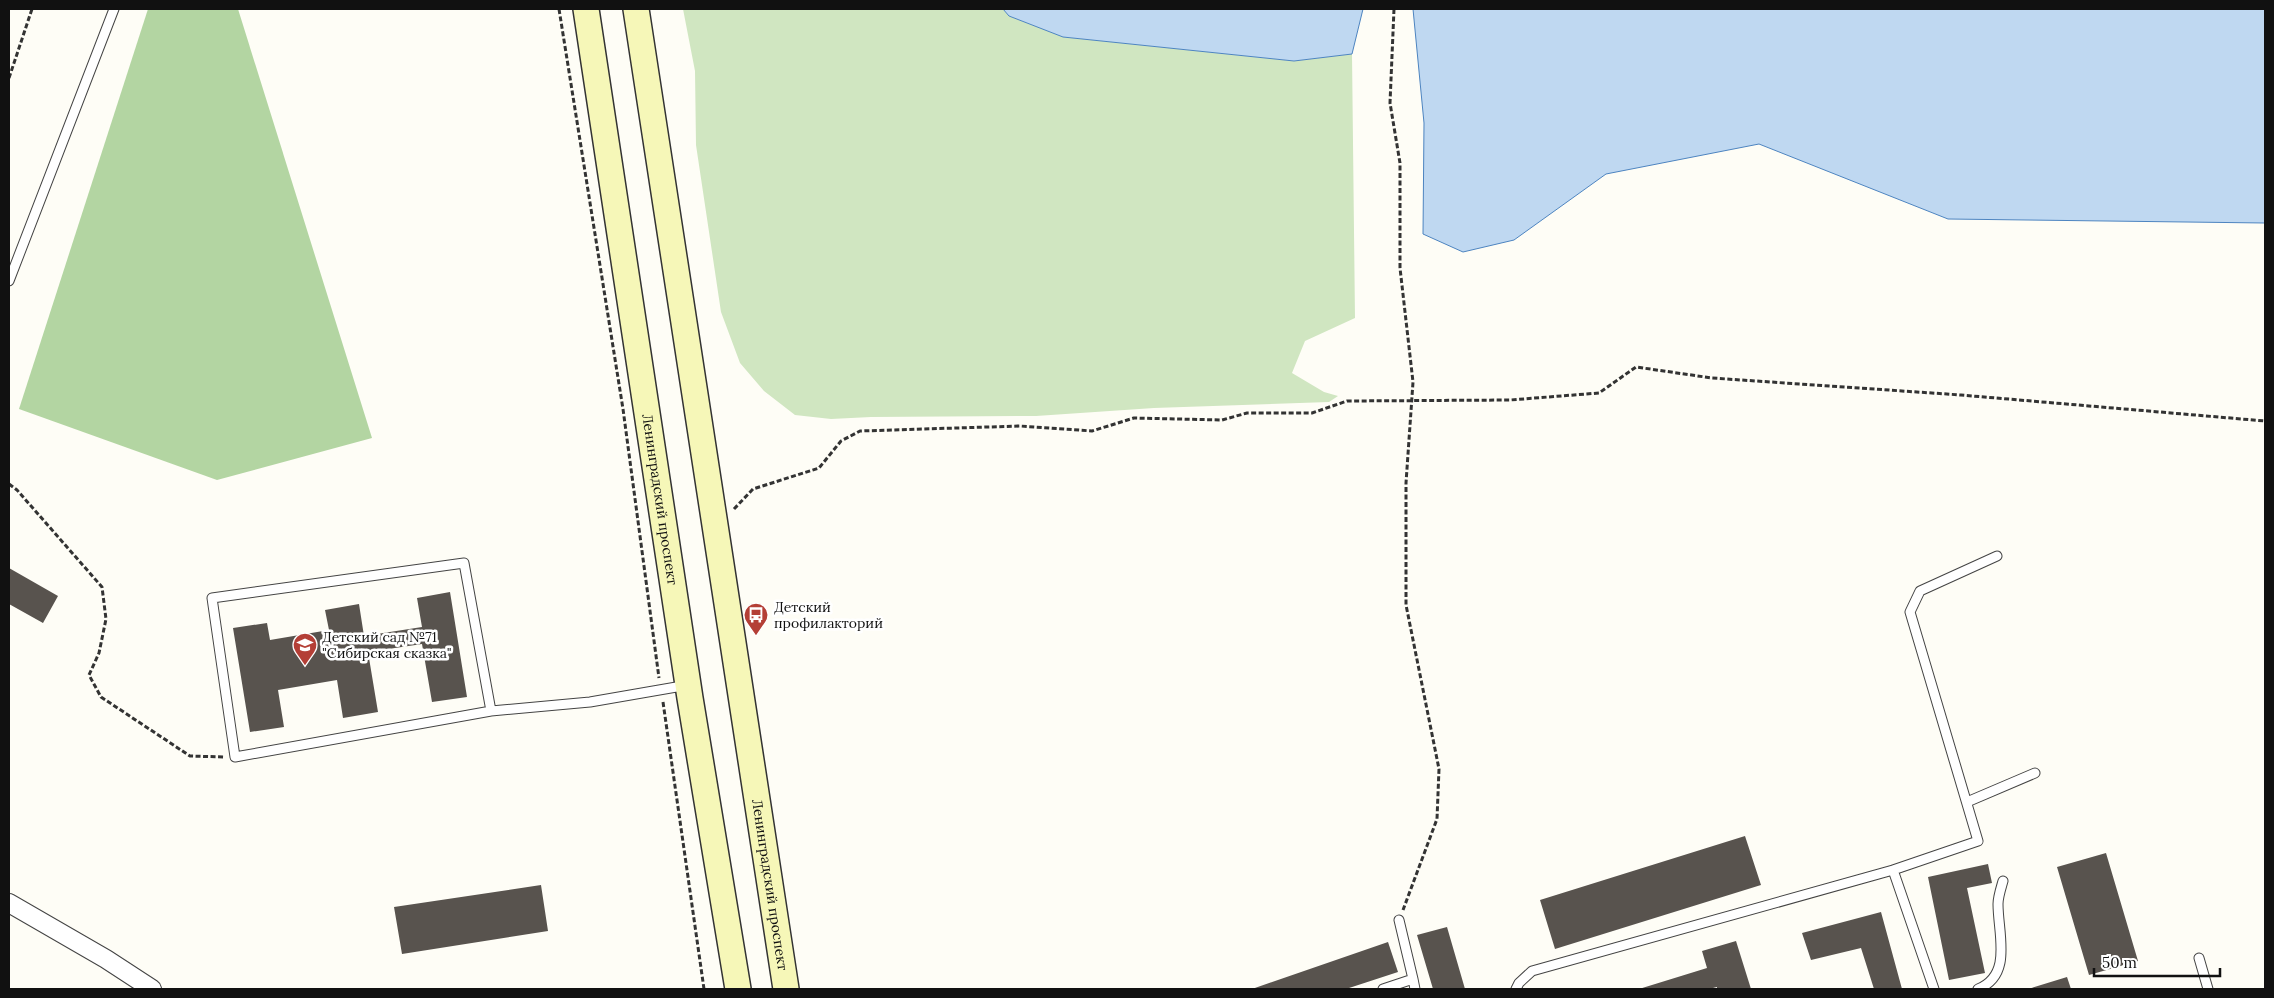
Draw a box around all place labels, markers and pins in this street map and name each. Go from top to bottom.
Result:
place label: Детский профилакторий [774,598,883,632]
bus stop icon: Детский профилакторий [743,602,769,636]
place label: Детский сад №71 "Сибирская сказка" [322,628,452,662]
school or university icon: Детский сад №71 "Сибирская сказка" [292,632,318,666]

